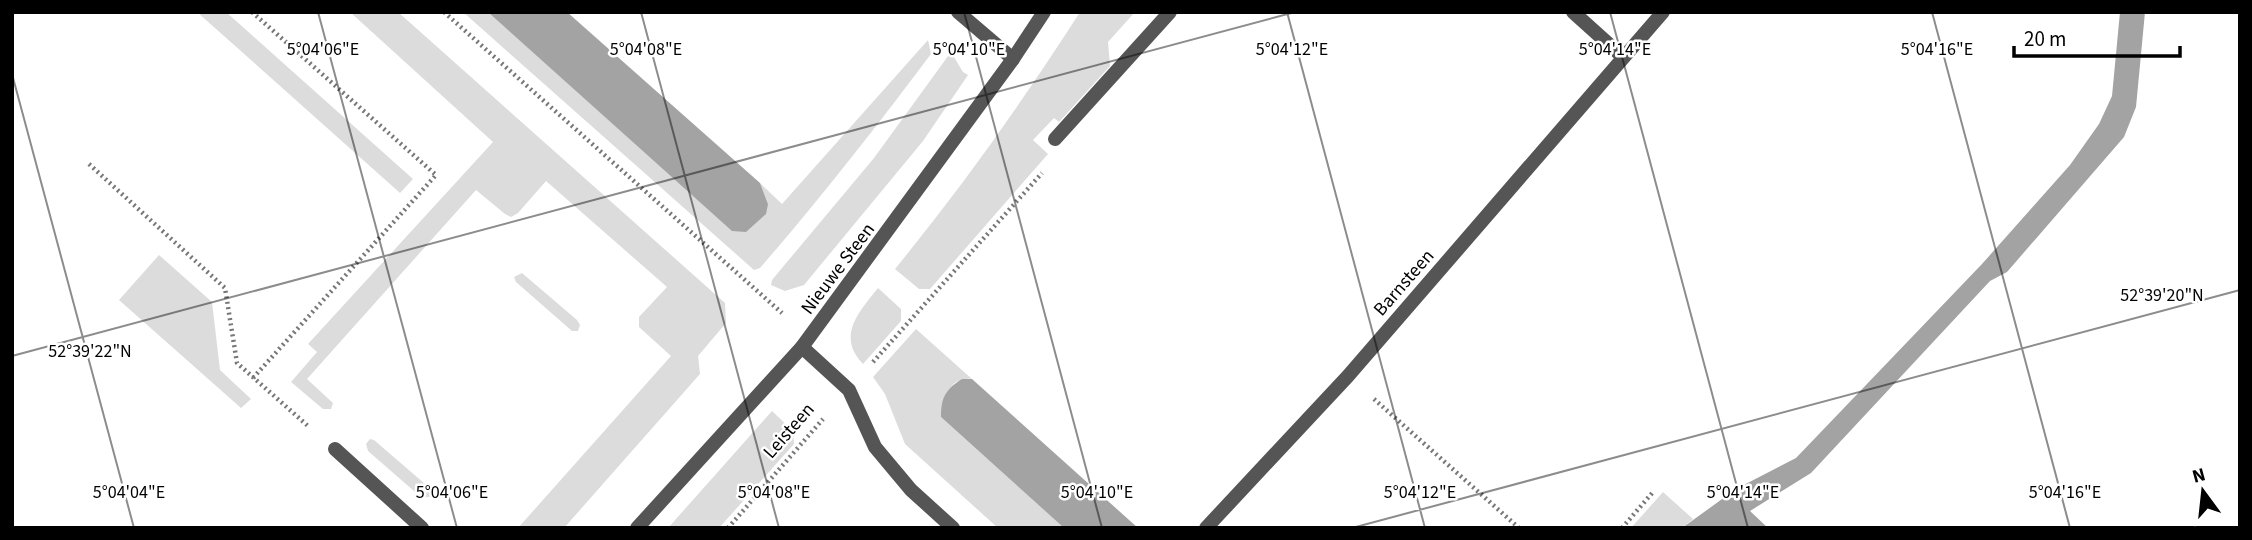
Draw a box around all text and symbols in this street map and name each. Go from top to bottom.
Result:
scale bar [2014,14,2180,58]
text: 20 m [2024,24,2066,54]
text: 5°04'06"E [287,37,359,62]
text: 5°04'08"E [610,37,682,62]
text: 5°04'10"E [933,37,1005,62]
text: 5°04'12"E [1256,37,1328,62]
text: 5°04'14"E [1579,37,1651,62]
text: 5°04'16"E [1901,37,1973,62]
street label: Nieuwe Steen [795,217,882,320]
street label: Barnsteen [1367,244,1441,322]
text: 52°39'20"N [2120,283,2204,308]
text: 52°39'22"N [48,339,132,364]
street label: Leisteen [757,397,821,465]
north arrow [2168,456,2238,526]
text: N [2189,461,2209,491]
text: 5°04'04"E [93,480,165,505]
text: 5°04'06"E [416,480,488,505]
text: 5°04'08"E [738,480,810,505]
text: 5°04'10"E [1061,480,1133,505]
text: 5°04'12"E [1384,480,1456,505]
text: 5°04'14"E [1707,480,1779,505]
text: 5°04'16"E [2029,480,2101,505]

